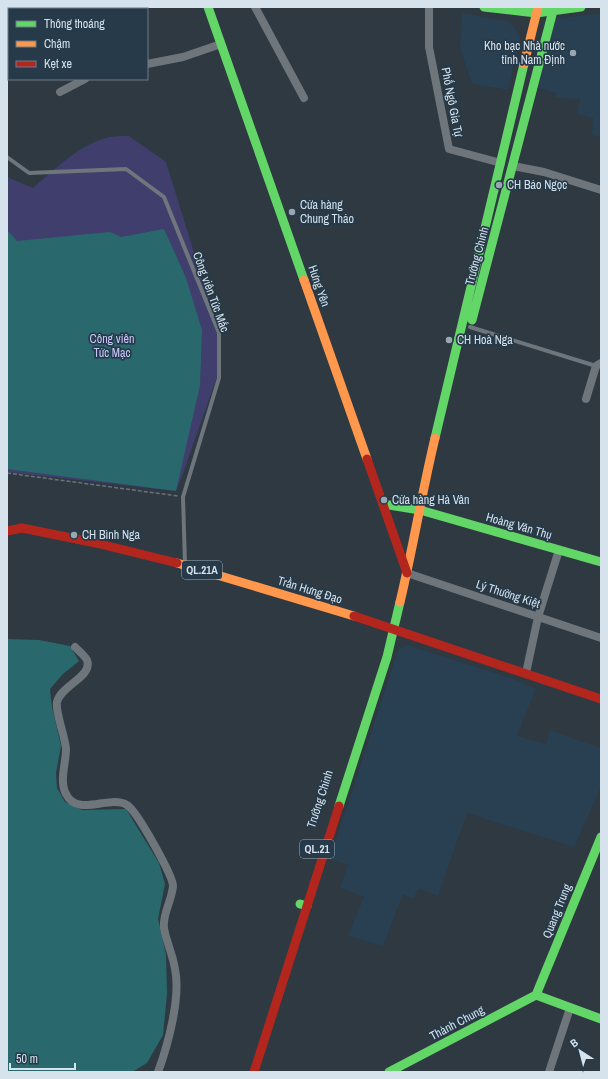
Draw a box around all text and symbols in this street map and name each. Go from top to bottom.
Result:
legend [8,8,148,80]
text: Thông thoáng [44,16,105,32]
text: Chậm [44,36,70,52]
place label: Kho bạc Nhà nước tỉnh Nam Định [484,38,565,68]
marker: Kho bạc Nhà nước tỉnh Nam Định [568,48,578,58]
text: Kẹt xe [44,56,72,72]
street label: Phố Ngô Gia Tự [437,66,467,138]
place label: CH Bảo Ngọc [507,177,567,193]
marker: CH Bảo Ngọc [494,180,504,190]
place label: Cửa hàng Chung Thảo [300,197,354,227]
marker: Cửa hàng Chung Thảo [287,207,297,217]
street label: Trường Chinh [462,225,492,287]
street label: Công viên Tức Mắc [189,250,233,334]
street label: Hưng Yên [304,263,334,309]
park label: Công viên Tức Mạc [90,331,134,361]
place label: CH Hoà Nga [457,332,513,348]
marker: CH Hoà Nga [444,335,454,345]
place label: Cửa hàng Hà Vân [392,492,470,508]
marker: Cửa hàng Hà Vân [379,495,389,505]
street label: Hoàng Văn Thụ [484,509,554,543]
place label: CH Bình Nga [82,527,141,543]
marker: CH Bình Nga [69,530,79,540]
road number: QL.21A [182,561,222,579]
street label: Trần Hưng Đạo [276,573,344,607]
street label: Lý Thường Kiệt [474,576,542,612]
street label: Trường Chinh [303,768,337,830]
road number: QL.21 [300,840,334,858]
street label: Quang Trung [539,881,575,941]
street label: Thành Chung [427,1002,488,1044]
north arrow [560,1031,600,1071]
text: B [567,1035,581,1050]
scale bar [10,1045,75,1071]
text: 50 m [16,1051,38,1067]

